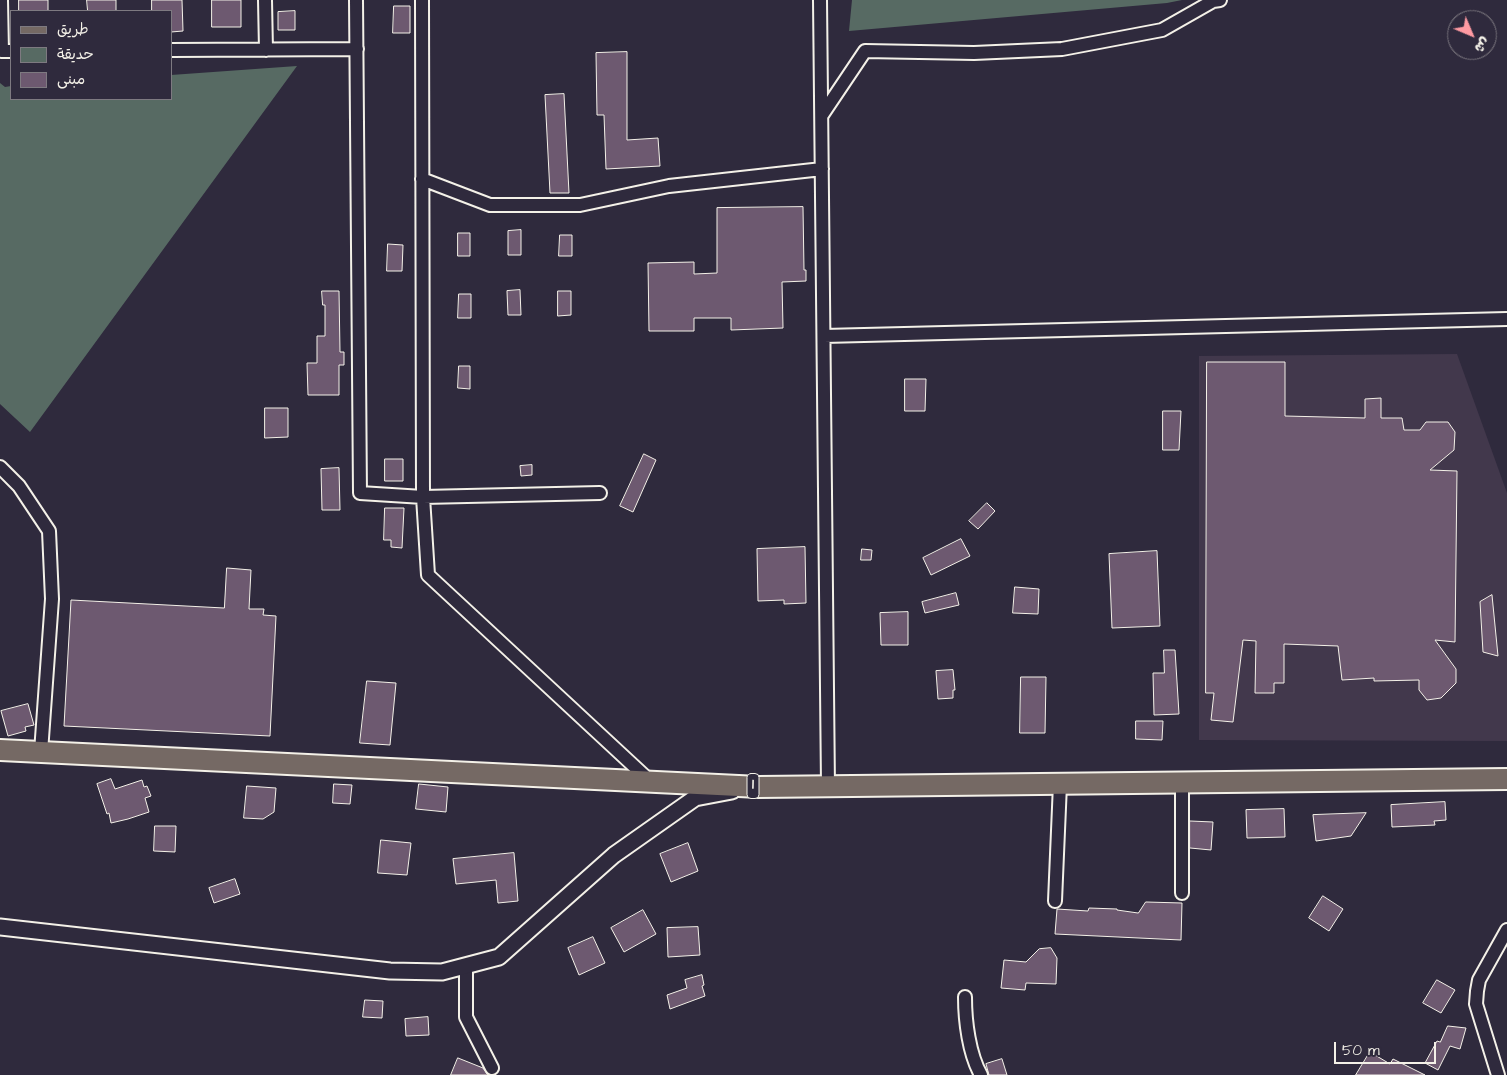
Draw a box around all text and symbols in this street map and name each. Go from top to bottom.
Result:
legend [10,10,172,100]
north arrow [1447,10,1497,60]
text: طريق [57,19,89,40]
text: ش [1469,32,1494,57]
text: حديقة [57,44,94,65]
text: مبنى [57,69,85,90]
road number: 1 [747,774,759,798]
scale bar [1337,1032,1440,1064]
text: 50 m [1342,1040,1380,1061]

